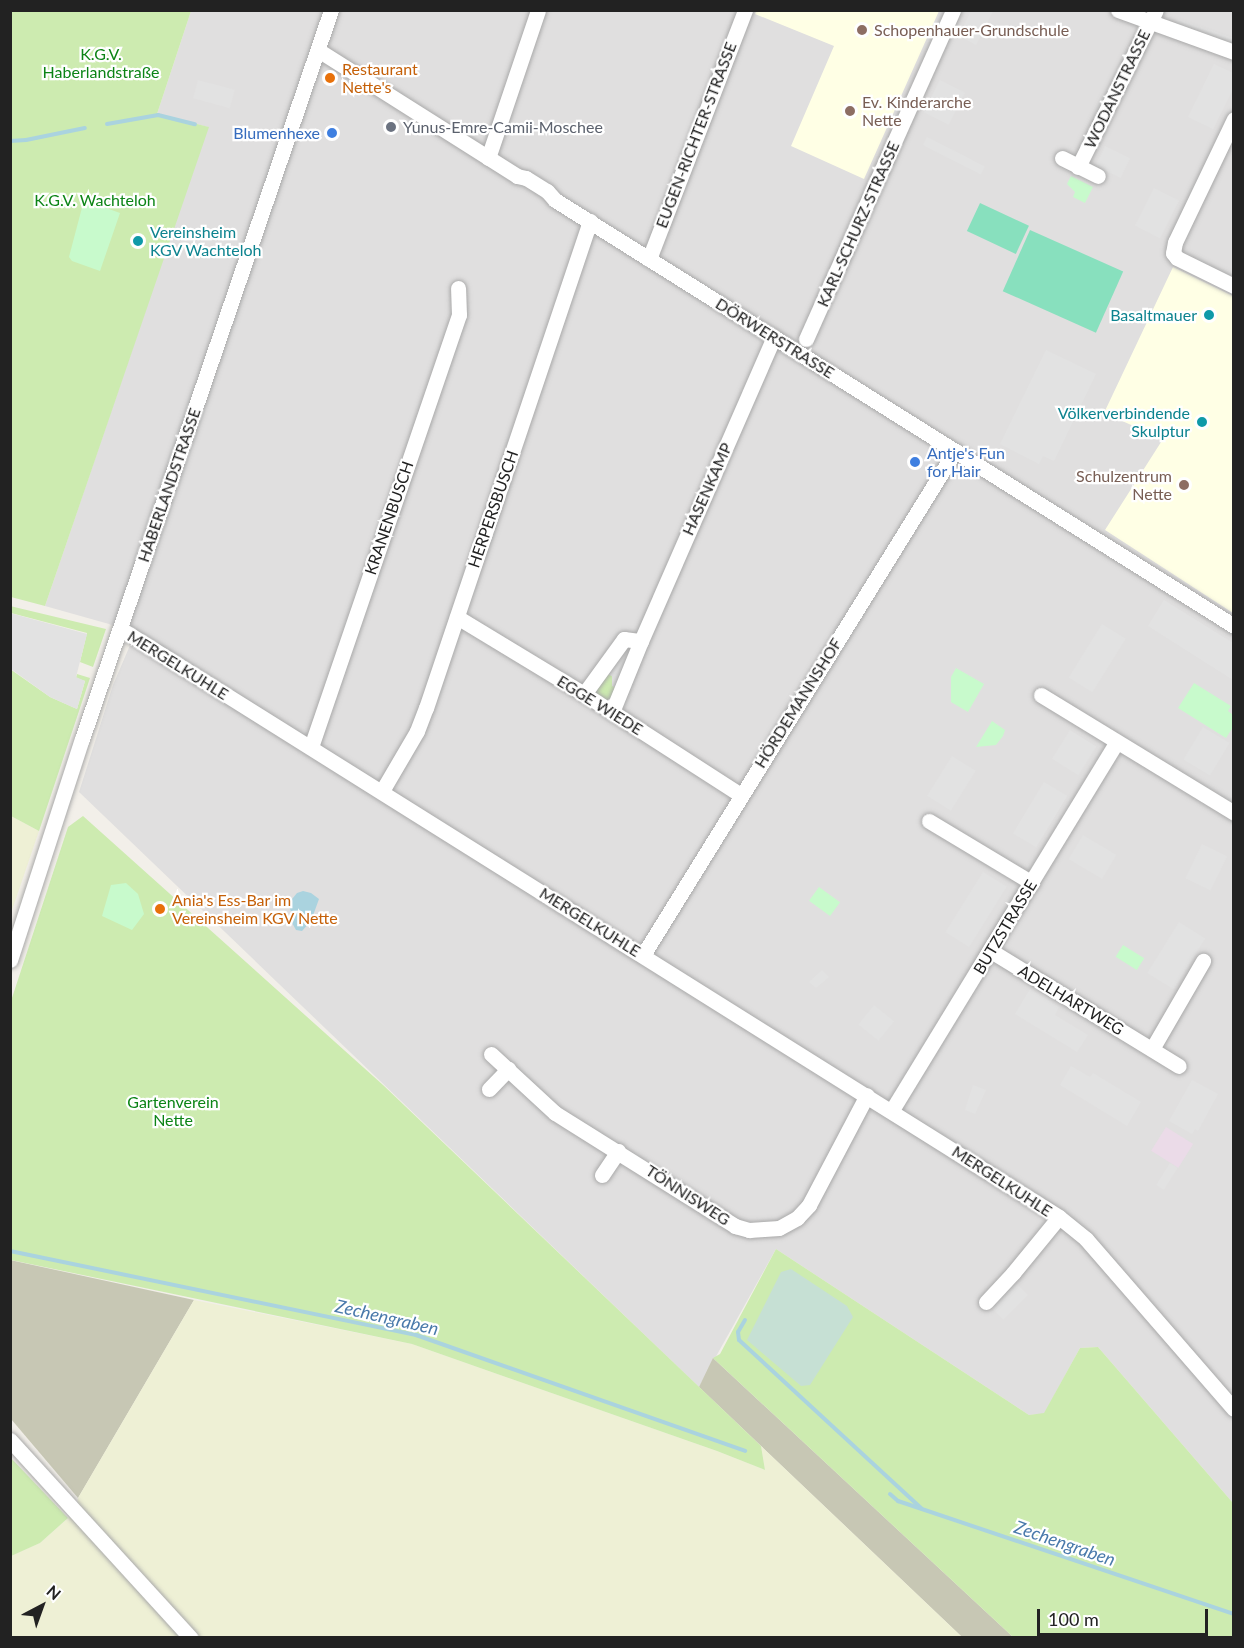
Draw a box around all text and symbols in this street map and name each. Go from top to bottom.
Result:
place label: Schopenhauer-Grundschule [874,20,1069,40]
marker: Schopenhauer-Grundschule [855,23,869,37]
street label: WODANSTRASSE [1080,27,1154,151]
street label: EUGEN-RICHTER-STRASSE [652,39,740,231]
park label: K.G.V. Haberlandstraße [43,44,159,82]
place label: Restaurant Nette's [342,59,418,97]
marker: Restaurant Nette's [323,71,337,85]
place label: Ev. Kinderarche Nette [862,92,971,130]
marker: Ev. Kinderarche Nette [843,104,857,118]
place label: Yunus-Emre-Camii-Moschee [403,117,603,137]
marker: Yunus-Emre-Camii-Moschee [384,120,398,134]
place label: Blumenhexe [233,123,320,143]
marker: Blumenhexe [325,126,339,140]
street label: KARL-SCHURZ-STRASSE [813,138,903,310]
park label: K.G.V. Wachteloh [34,190,156,210]
place label: Vereinsheim KGV Wachteloh [150,222,262,260]
marker: Vereinsheim KGV Wachteloh [131,234,145,248]
street label: DÖRWERSTRASSE [712,294,838,382]
place label: Basaltmauer [1110,305,1197,325]
marker: Basaltmauer [1202,308,1216,322]
place label: Völkerverbindende Skulptur [1058,403,1190,441]
street label: HABERLANDSTRASSE [134,405,204,565]
marker: Völkerverbindende Skulptur [1195,415,1209,429]
street label: HASENKAMP [678,440,736,538]
place label: Antje's Fun for Hair [927,443,1005,481]
street label: HERPERSBUSCH [464,448,522,570]
marker: Antje's Fun for Hair [908,455,922,469]
street label: KRANENBUSCH [361,459,417,577]
place label: Schulzentrum Nette [1076,466,1172,504]
marker: Schulzentrum Nette [1177,478,1191,492]
street label: MERGELKUHLE [124,626,232,704]
street label: HÖRDEMANNSHOF [750,635,846,771]
street label: EGGE WIEDE [554,671,646,739]
street label: BUTZSTRASSE [969,876,1041,978]
street label: MERGELKUHLE [536,883,644,961]
place label: Ania's Ess-Bar im Vereinsheim KGV Nette [172,890,338,928]
marker: Ania's Ess-Bar im Vereinsheim KGV Nette [153,902,167,916]
street label: ADELHARTWEG [1015,961,1127,1039]
park label: Gartenverein Nette [127,1092,219,1130]
street label: MERGELKUHLE [948,1142,1056,1220]
street label: TÖNNISWEG [642,1161,734,1229]
water label: Zechengraben [333,1295,441,1339]
water label: Zechengraben [1012,1516,1118,1570]
north arrow [12,1576,72,1636]
text: N [43,1581,65,1603]
scale bar [1040,1597,1211,1635]
text: 100 m [1048,1608,1099,1630]

